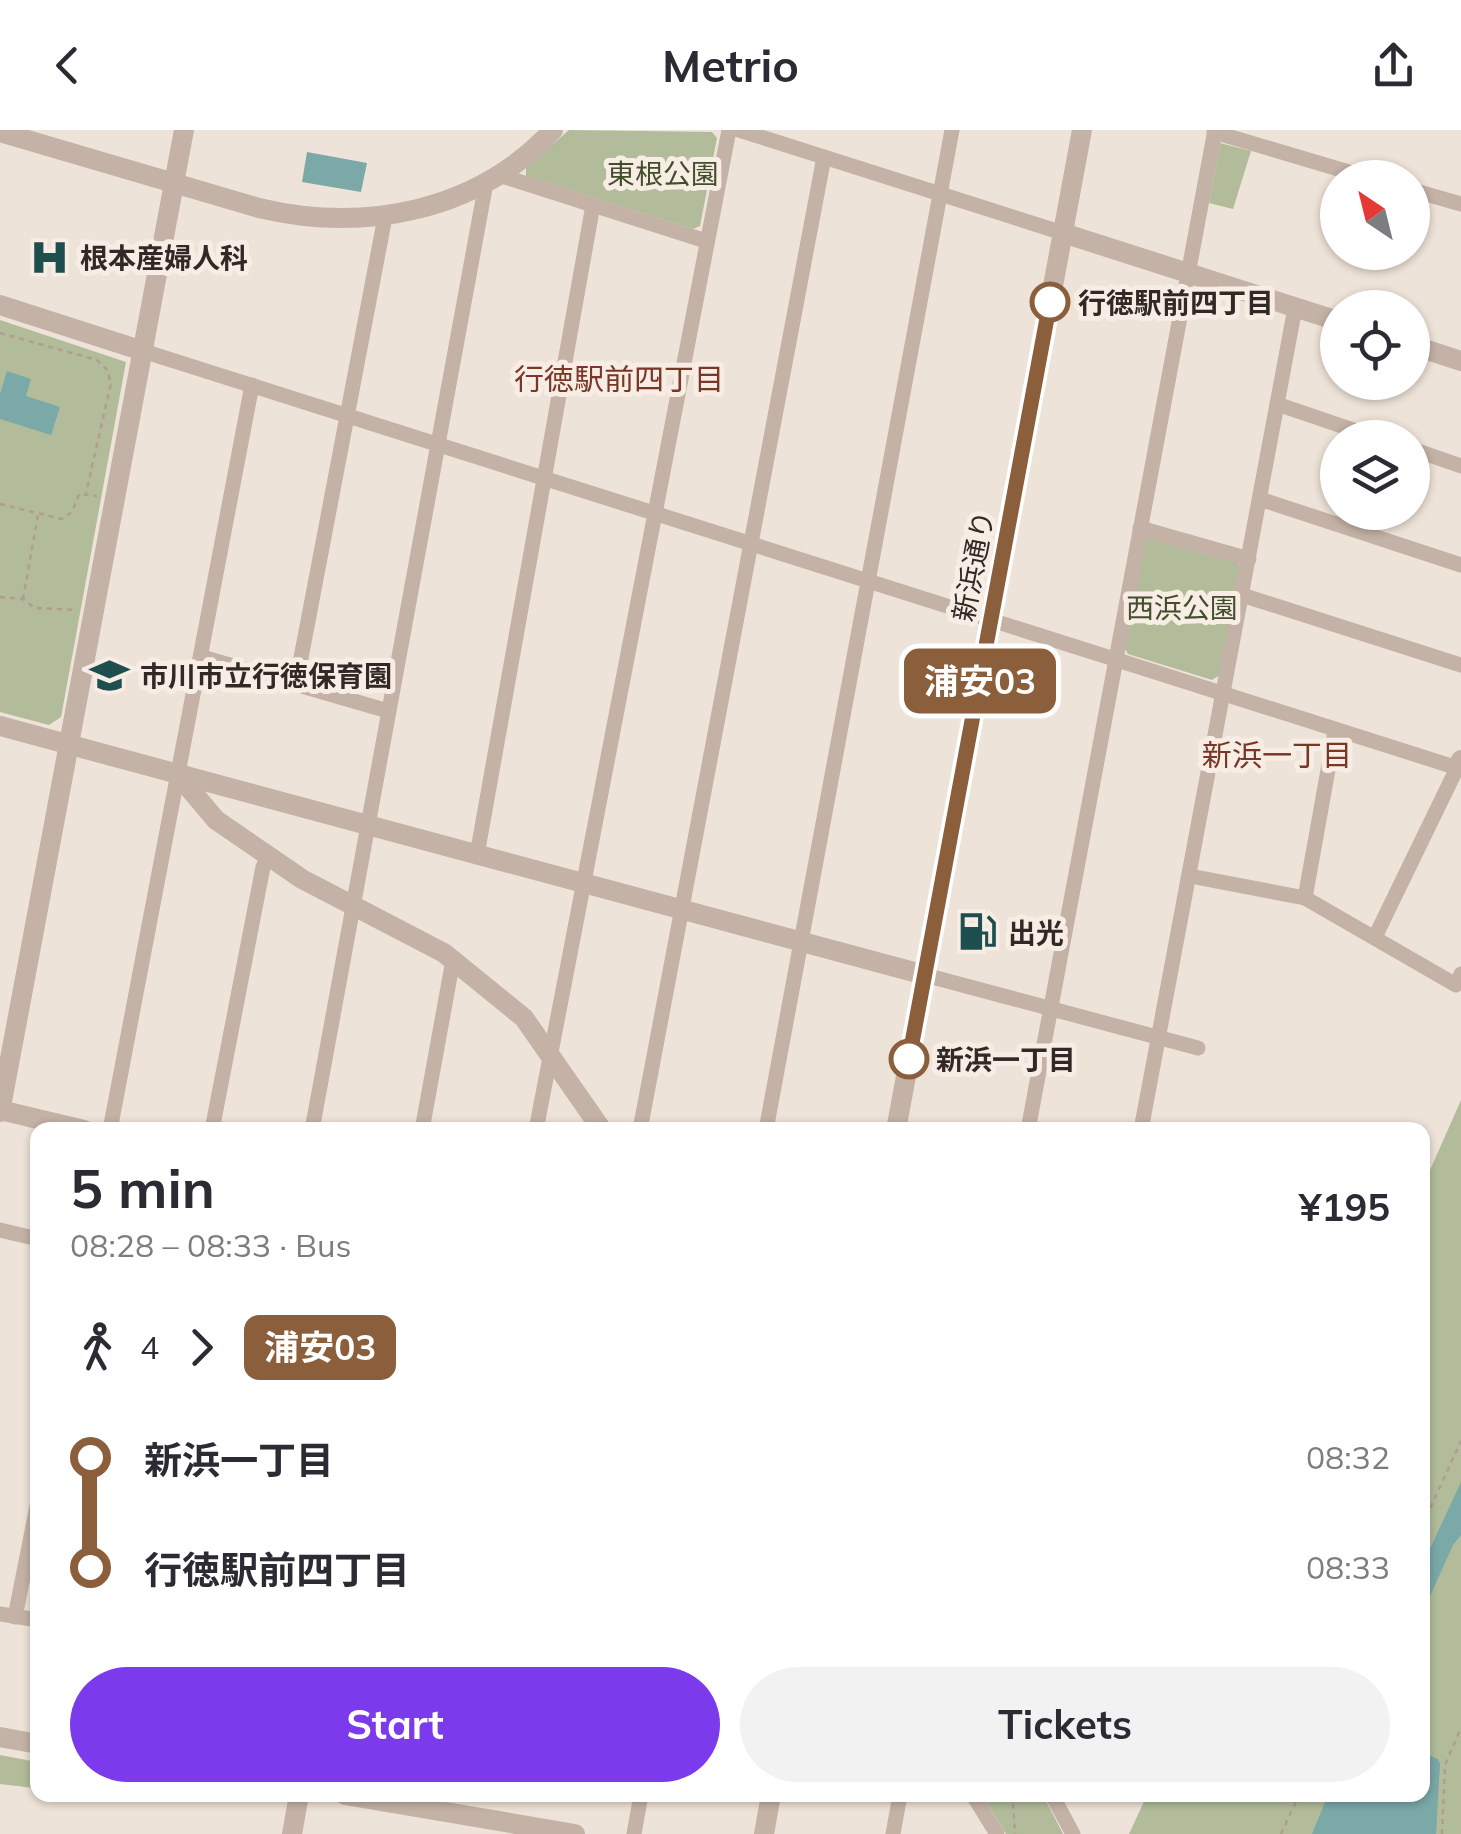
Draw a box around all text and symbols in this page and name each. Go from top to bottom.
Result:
text: Metrio [662,37,799,93]
icon: back [40,38,95,93]
icon: share [1366,38,1421,93]
park label: 東根公園 [607,156,719,191]
north arrow [1320,160,1430,270]
map controls [1320,160,1430,530]
hospital icon: 根本産婦人科 [29,236,71,278]
place label: 根本産婦人科 [80,240,248,275]
marker: 行徳駅前四丁目 [1031,283,1069,321]
place label: 行徳駅前四丁目 [1078,285,1274,320]
button: locate [1320,290,1430,400]
district label: 行徳駅前四丁目 [514,360,724,398]
button: layers [1320,420,1430,530]
street label: 新浜通り [945,508,1001,624]
park label: 西浜公園 [1126,590,1238,625]
line badge: 浦安03 [910,648,1050,714]
school or university icon: 市川市立行徳保育園 [89,654,131,696]
place label: 市川市立行徳保育園 [140,658,392,693]
text: 浦安03 [924,659,1036,703]
district label: 新浜一丁目 [1202,736,1352,774]
fuel station icon: 出光 [957,911,999,953]
place label: 出光 [1008,915,1064,950]
marker: 新浜一丁目 [890,1040,928,1078]
place label: 新浜一丁目 [936,1042,1076,1077]
text: 5 min [70,1153,215,1222]
text: ¥195 [1299,1183,1390,1231]
text: 08:28 – 08:33 · Bus [70,1225,351,1265]
icon: walk [70,1320,125,1375]
icon: forward [174,1320,229,1375]
text: 浦安03 [264,1325,376,1369]
text: 4 [140,1327,159,1367]
text: 新浜一丁目 [144,1436,334,1484]
text: 08:32 [1306,1437,1390,1477]
text: 行徳駅前四丁目 [144,1546,410,1594]
text: 08:33 [1306,1547,1390,1587]
button: Start [70,1667,720,1782]
button: Tickets [740,1667,1390,1782]

